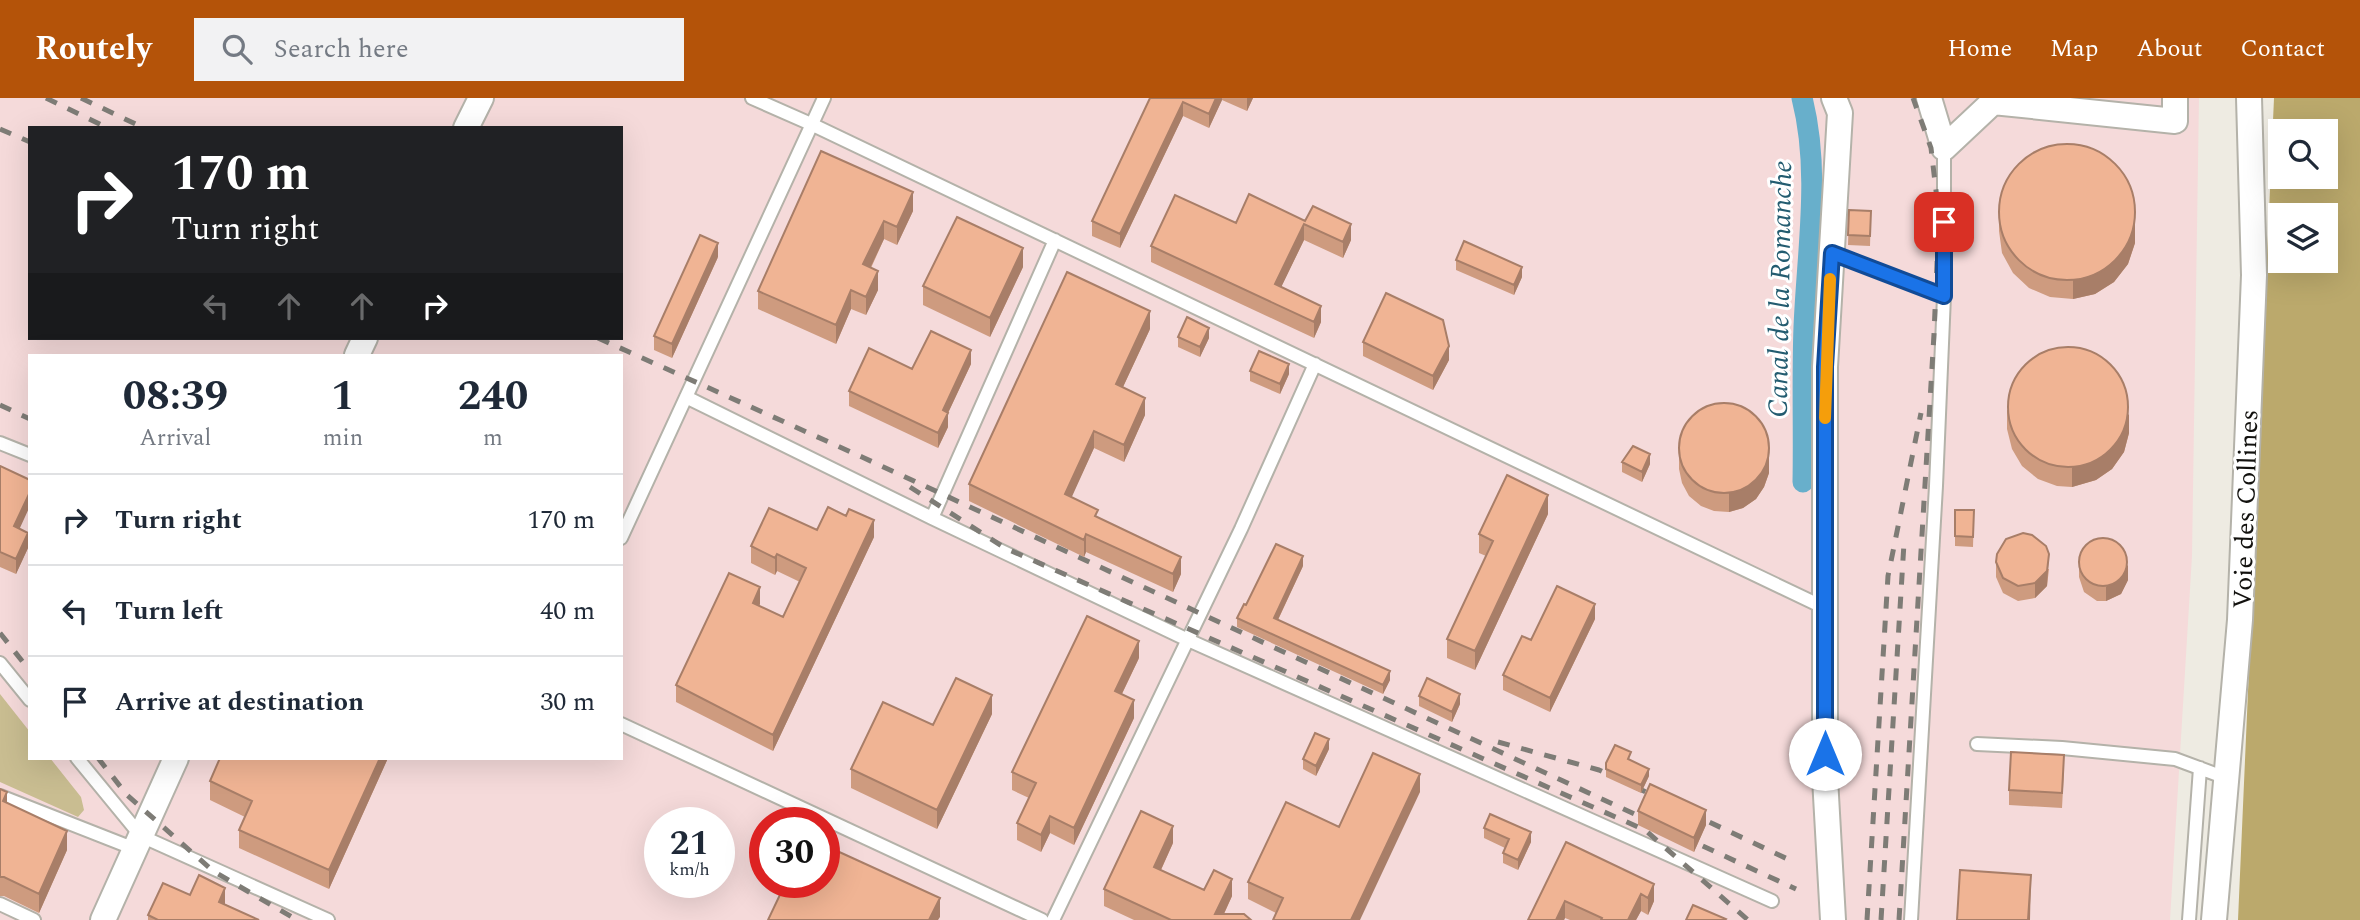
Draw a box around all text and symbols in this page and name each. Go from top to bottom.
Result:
search box [194,18,684,81]
text: Routely [35,24,152,74]
text: Search here [274,29,409,69]
icon: search [218,30,256,68]
text: Home [1947,31,2012,67]
text: Map [2050,31,2098,67]
text: About [2136,31,2202,67]
text: Contact [2240,31,2325,67]
map controls [2268,119,2338,273]
button: search [2268,119,2338,189]
text: 170 m [171,137,310,212]
icon: right [56,154,147,245]
water label: Canal de la Romanche [1757,160,1804,418]
pin [1914,192,1974,252]
icon: arrive [1925,203,1963,241]
button: layers [2268,203,2338,273]
text: Turn right [171,205,319,254]
icon: left [197,287,235,325]
icon: ahead [270,287,308,325]
icon: ahead [343,287,381,325]
icon: right [416,287,454,325]
text: 08:39 [123,365,228,428]
text: 1 [331,365,355,428]
text: 240 [458,365,528,428]
street label: Voie des Collines [2223,409,2269,609]
text: Arrival [140,421,211,456]
text: min [323,421,363,456]
text: m [483,421,503,456]
text: Turn right [115,500,242,540]
text: 170 m [527,500,595,540]
icon: right [56,501,94,539]
text: Turn left [115,591,223,631]
text: 40 m [540,591,595,631]
icon: left [56,592,94,630]
text: Arrive at destination [115,682,364,722]
text: 30 m [540,682,595,722]
icon: arrive [56,683,94,721]
position arrow [1788,717,1862,791]
speed limit sign: 30 [749,807,840,898]
text: 21 [670,817,709,870]
text: km/h [669,856,710,883]

